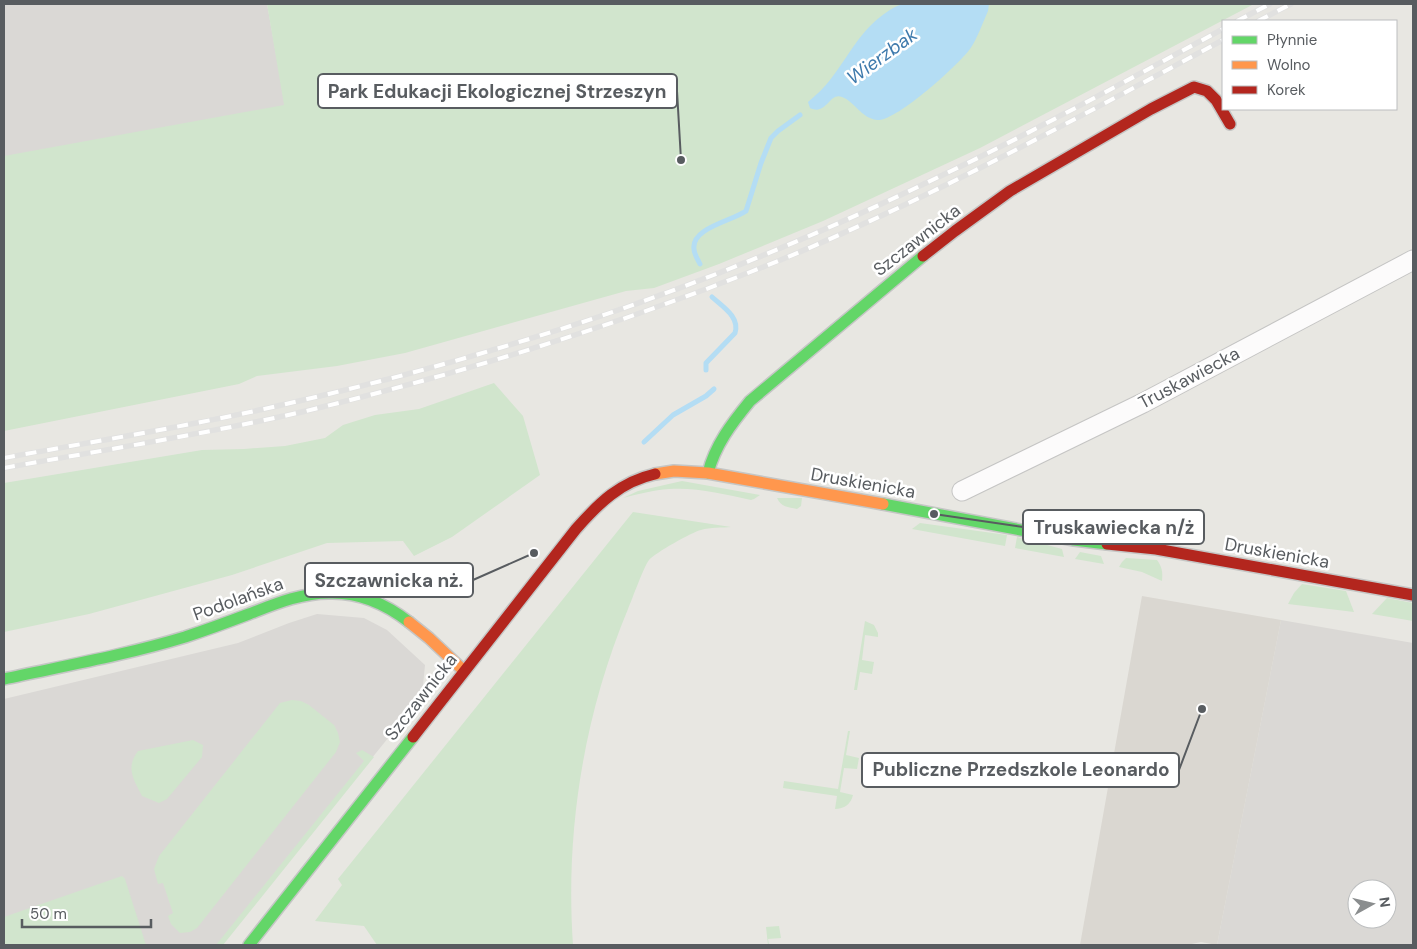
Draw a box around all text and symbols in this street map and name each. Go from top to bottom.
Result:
legend [1222,20,1397,110]
water label: Wierzbak [842,22,923,90]
text: Płynnie [1267,30,1317,50]
text: Wolno [1267,55,1311,75]
callout: Park Edukacji Ekologicznej Strzeszyn [318,74,677,108]
text: Park Edukacji Ekologicznej Strzeszyn [328,79,666,104]
text: Korek [1267,80,1306,100]
street label: Szczawnicka [869,198,965,282]
street label: Truskawiecka [1134,341,1244,415]
street label: Druskienicka [809,462,917,504]
callout: Truskawiecka n/ż [1023,510,1204,544]
text: Truskawiecka n/ż [1034,515,1194,540]
street label: Druskienicka [1223,532,1331,574]
callout: Szczawnicka nż. [305,563,473,597]
text: Szczawnicka nż. [315,568,463,593]
street label: Podolańska [189,572,287,626]
street label: Szczawnicka [379,649,463,745]
callout: Publiczne Przedszkole Leonardo [862,753,1179,787]
text: Publiczne Przedszkole Leonardo [872,757,1170,782]
north arrow [1347,879,1397,929]
scale bar [22,896,151,928]
text: N [1375,896,1394,909]
text: 50 m [30,904,67,924]

